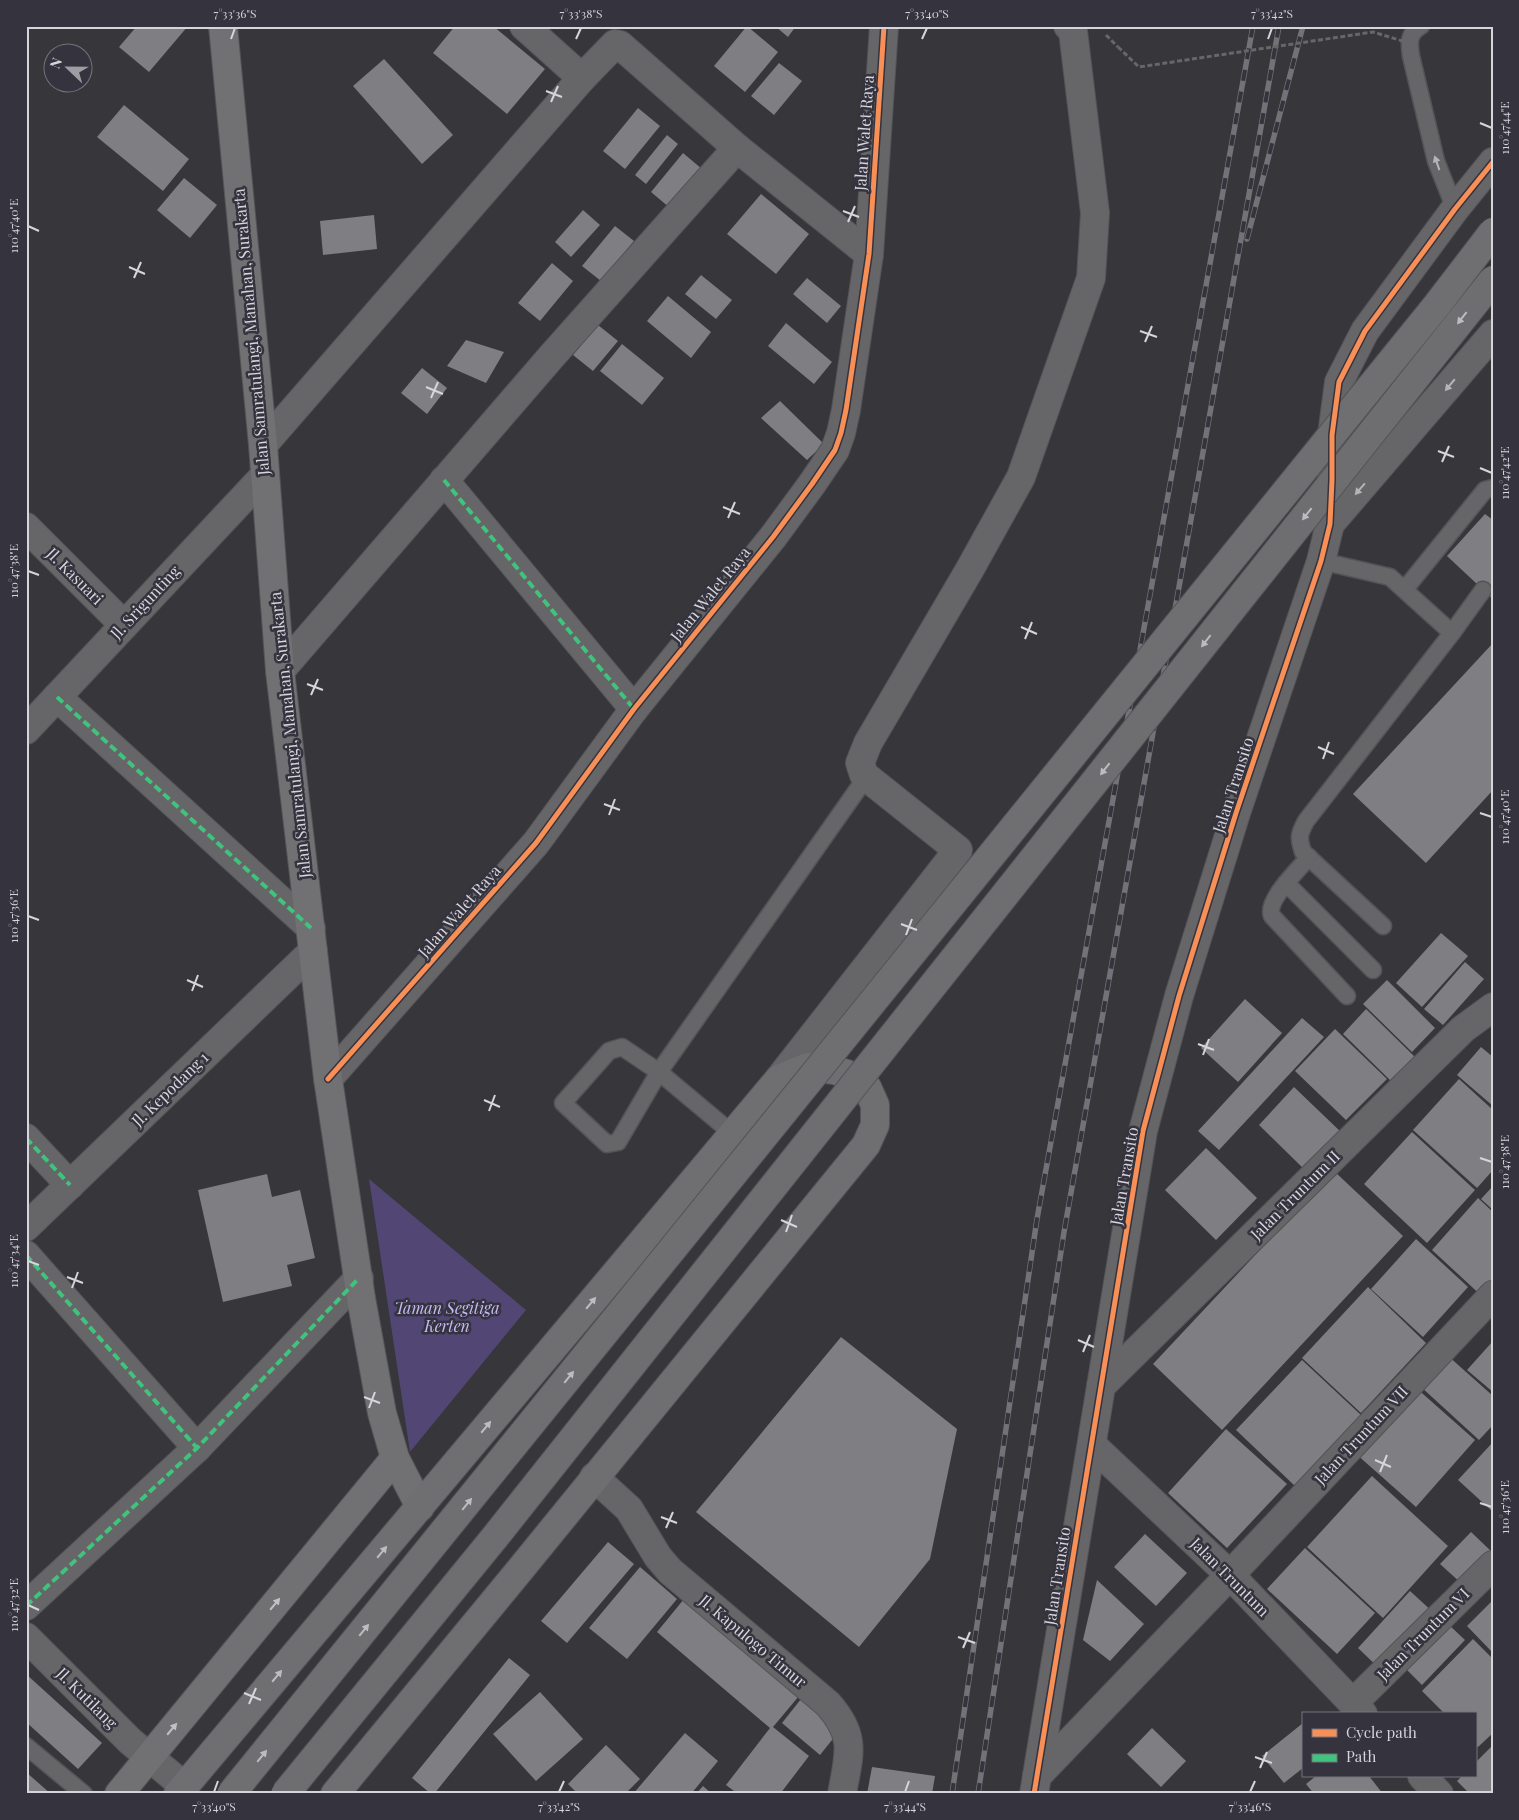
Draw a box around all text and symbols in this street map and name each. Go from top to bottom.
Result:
text: 7°33'36"S [214,5,256,21]
text: 7°33'38"S [559,5,603,21]
text: 7°33'40"S [905,5,949,21]
text: 7°33'42"S [1251,5,1293,21]
north arrow [42,42,92,92]
text: N [45,55,66,71]
street label: Jalan Walet Raya [849,74,878,193]
text: 110°47'44"E [1496,101,1512,155]
one-way arrow [1433,156,1441,171]
street label: Jalan Samratulangi, Manahan, Surakarta [227,188,274,477]
text: 110°47'40"E [5,199,21,253]
one-way arrow [1457,312,1468,325]
one-way arrow [1444,378,1455,391]
text: 110°47'42"E [1496,446,1512,500]
one-way arrow [1355,482,1366,495]
one-way arrow [1302,507,1312,521]
street label: Jl. Kasuari [42,542,109,609]
street label: Jalan Walet Raya [664,542,754,646]
text: 110°47'38"E [5,544,21,598]
street label: Jl. Srigunting [104,560,185,644]
street label: Jalan Samratulangi, Manahan, Surakarta [264,591,315,880]
one-way arrow [1200,635,1211,648]
street label: Jalan Transito [1207,734,1258,836]
one-way arrow [1099,762,1110,775]
text: 110°47'40"E [1496,790,1512,844]
street label: Jalan Walet Raya [412,860,505,962]
text: 110°47'36"E [5,889,21,943]
street label: Jl. Kepodang 1 [126,1047,213,1131]
street label: Jalan Transito [1104,1125,1143,1228]
text: 110°47'38"E [1496,1135,1512,1189]
street label: Jalan Truntum II [1245,1145,1344,1245]
text: 110°47'34"E [5,1234,21,1288]
park label: Taman Segitiga Kerten [394,1297,500,1336]
one-way arrow [585,1297,596,1310]
one-way arrow [563,1371,574,1384]
street label: Jalan Truntum VII [1309,1381,1412,1489]
one-way arrow [480,1422,492,1434]
text: 110°47'36"E [1496,1480,1512,1534]
one-way arrow [461,1498,472,1511]
street label: Jalan Transito [1038,1525,1075,1628]
street label: Jalan Truntum [1186,1532,1274,1621]
one-way arrow [376,1546,387,1558]
text: 110°47'32"E [5,1578,21,1632]
street label: Jalan Truntum VI [1371,1583,1473,1685]
street label: Jl. Kapulogo Timur [695,1589,811,1692]
one-way arrow [270,1597,281,1610]
one-way arrow [359,1624,370,1637]
street label: Jl. Kutilang [52,1662,123,1733]
one-way arrow [272,1670,283,1683]
legend [1302,1712,1476,1778]
text: Cycle path [1346,1722,1417,1742]
one-way arrow [166,1723,177,1736]
text: Path [1346,1746,1376,1766]
one-way arrow [257,1750,268,1763]
text: 7°33'40"S [192,1798,236,1814]
text: 7°33'42"S [538,1798,580,1814]
text: 7°33'44"S [884,1798,926,1814]
text: 7°33'46"S [1229,1798,1271,1814]

